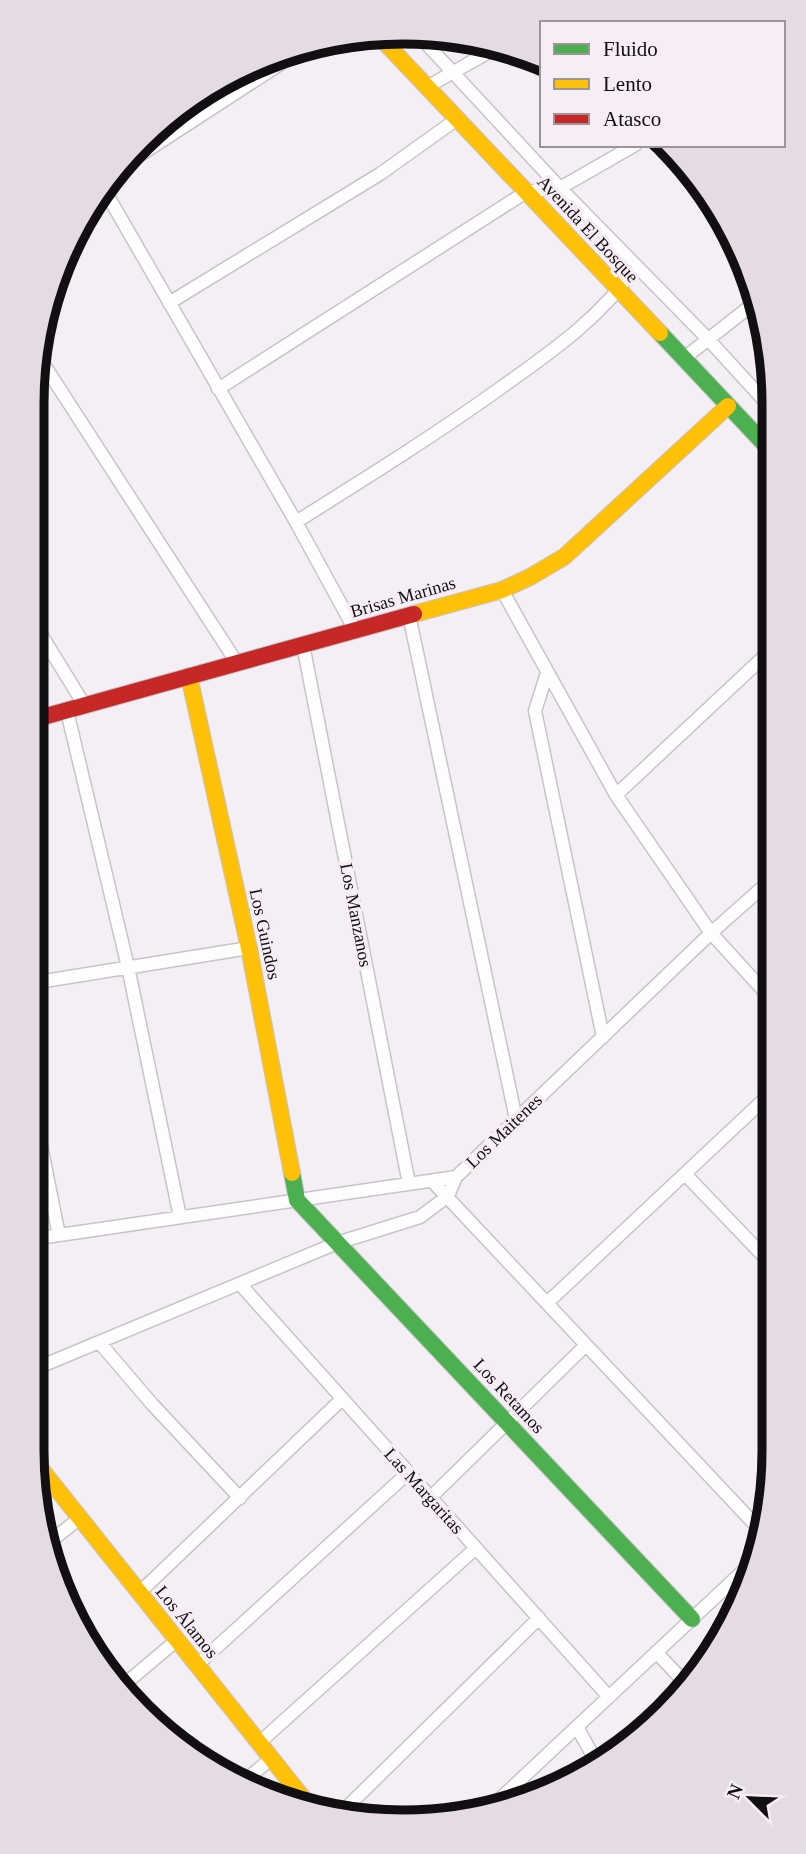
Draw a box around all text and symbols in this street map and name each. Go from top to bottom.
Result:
legend [540,21,785,147]
text: Fluido [603,37,658,61]
text: Lento [603,72,652,96]
text: Atasco [603,107,661,131]
street label: Avenida El Bosque [533,171,643,287]
street label: Brisas Marinas [348,572,458,622]
street label: Los Manzanos [336,861,376,969]
street label: Los Guindos [246,887,284,981]
street label: Los Maitenes [462,1090,546,1172]
street label: Los Retamos [469,1355,549,1437]
street label: Las Margaritas [380,1444,468,1538]
street label: Los Álamos [152,1581,223,1662]
north arrow [715,1763,785,1833]
text: N [723,1781,747,1802]

